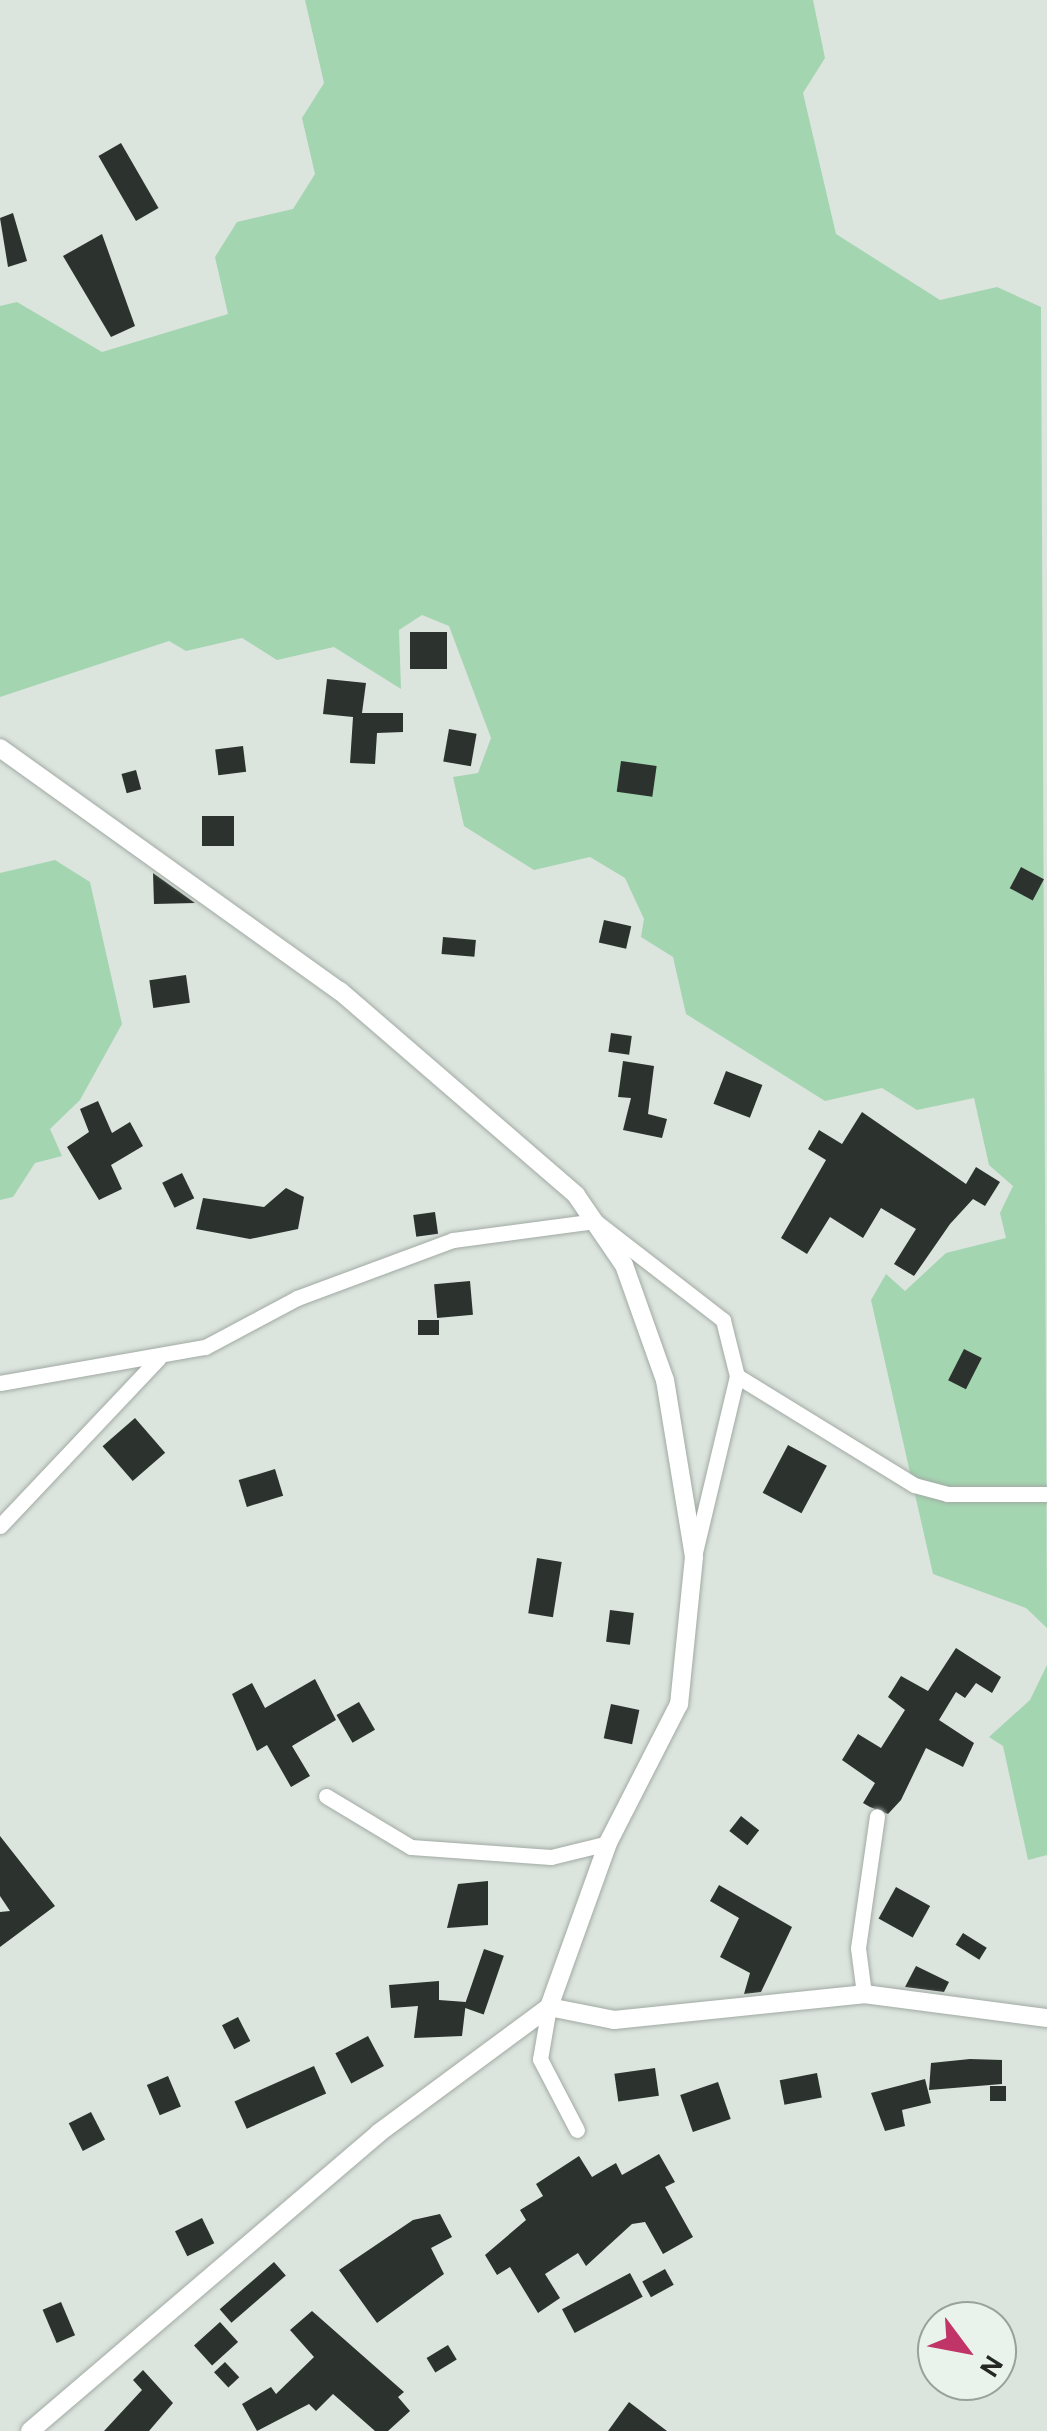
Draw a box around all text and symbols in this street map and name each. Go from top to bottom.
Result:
north arrow [917,2301,1017,2401]
text: N [974,2350,1008,2382]

